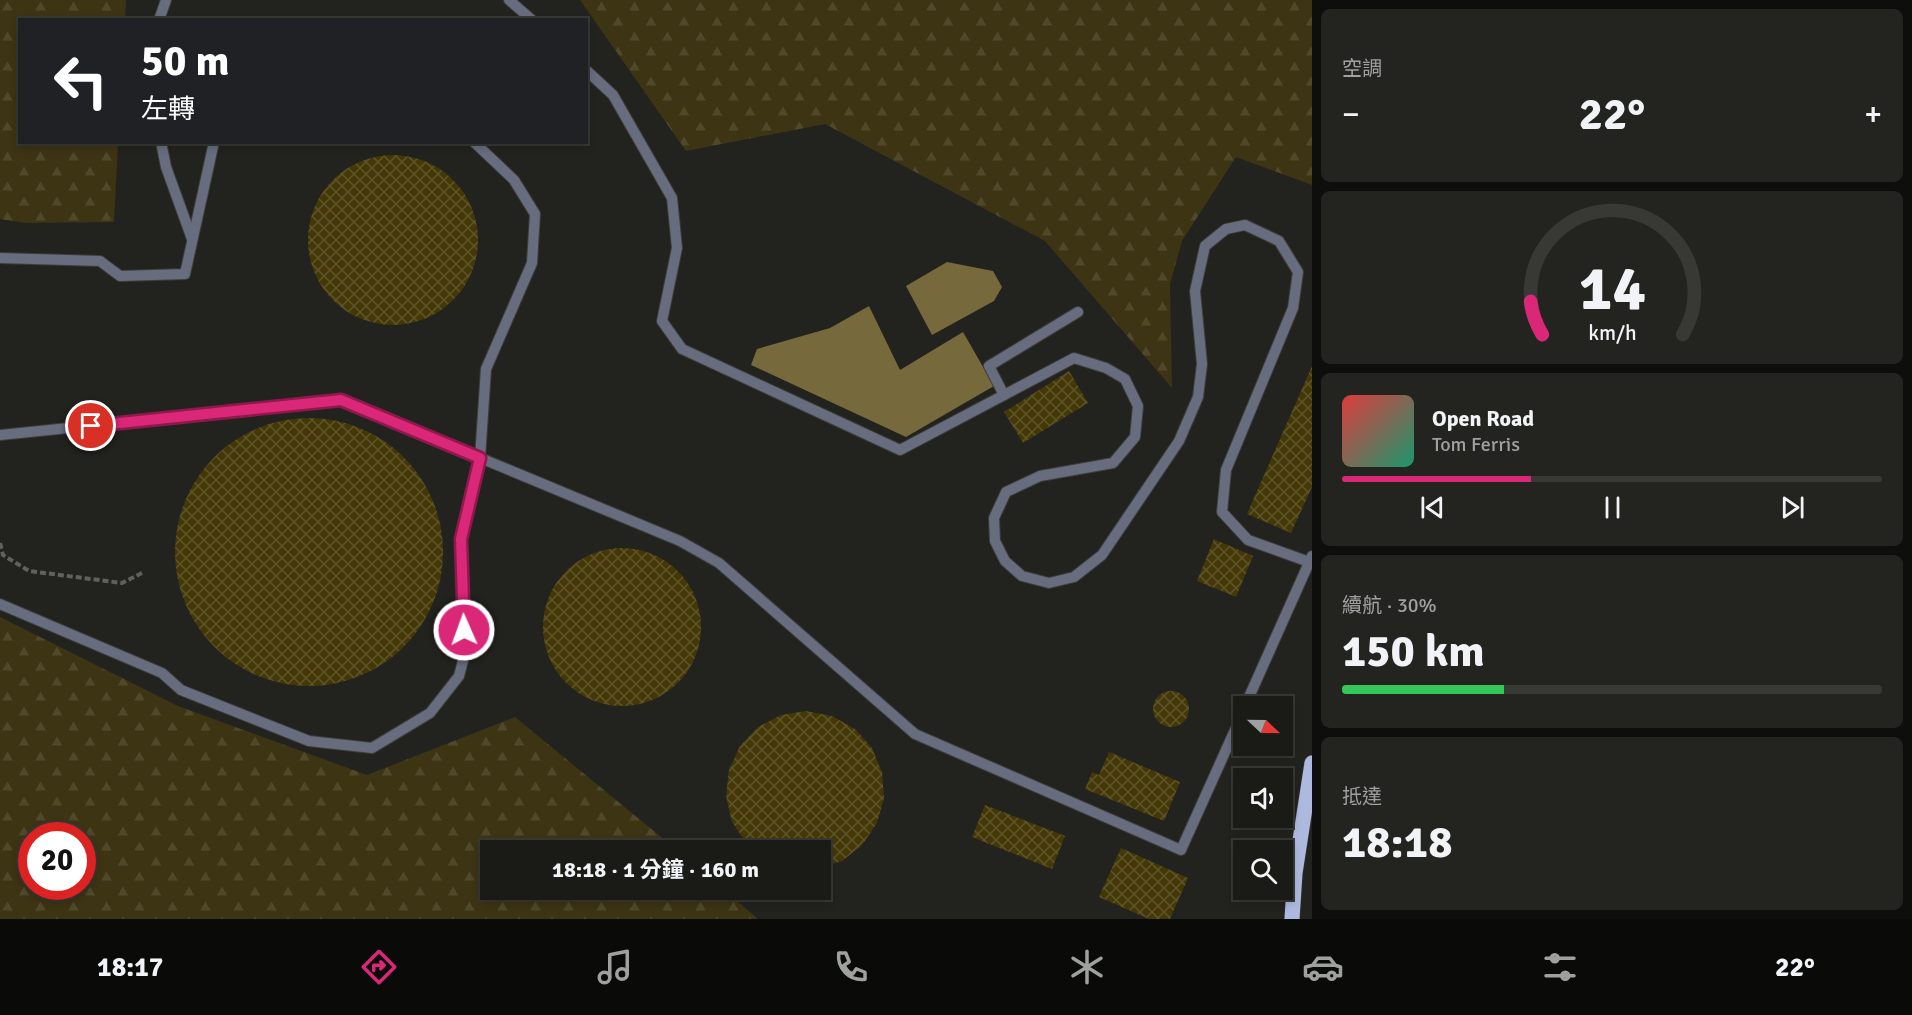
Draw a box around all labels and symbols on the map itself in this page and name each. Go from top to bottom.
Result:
pin [65,400,116,451]
position arrow [432,598,496,662]
north arrow [1233,696,1293,756]
speed limit sign: 20 [18,822,96,900]

